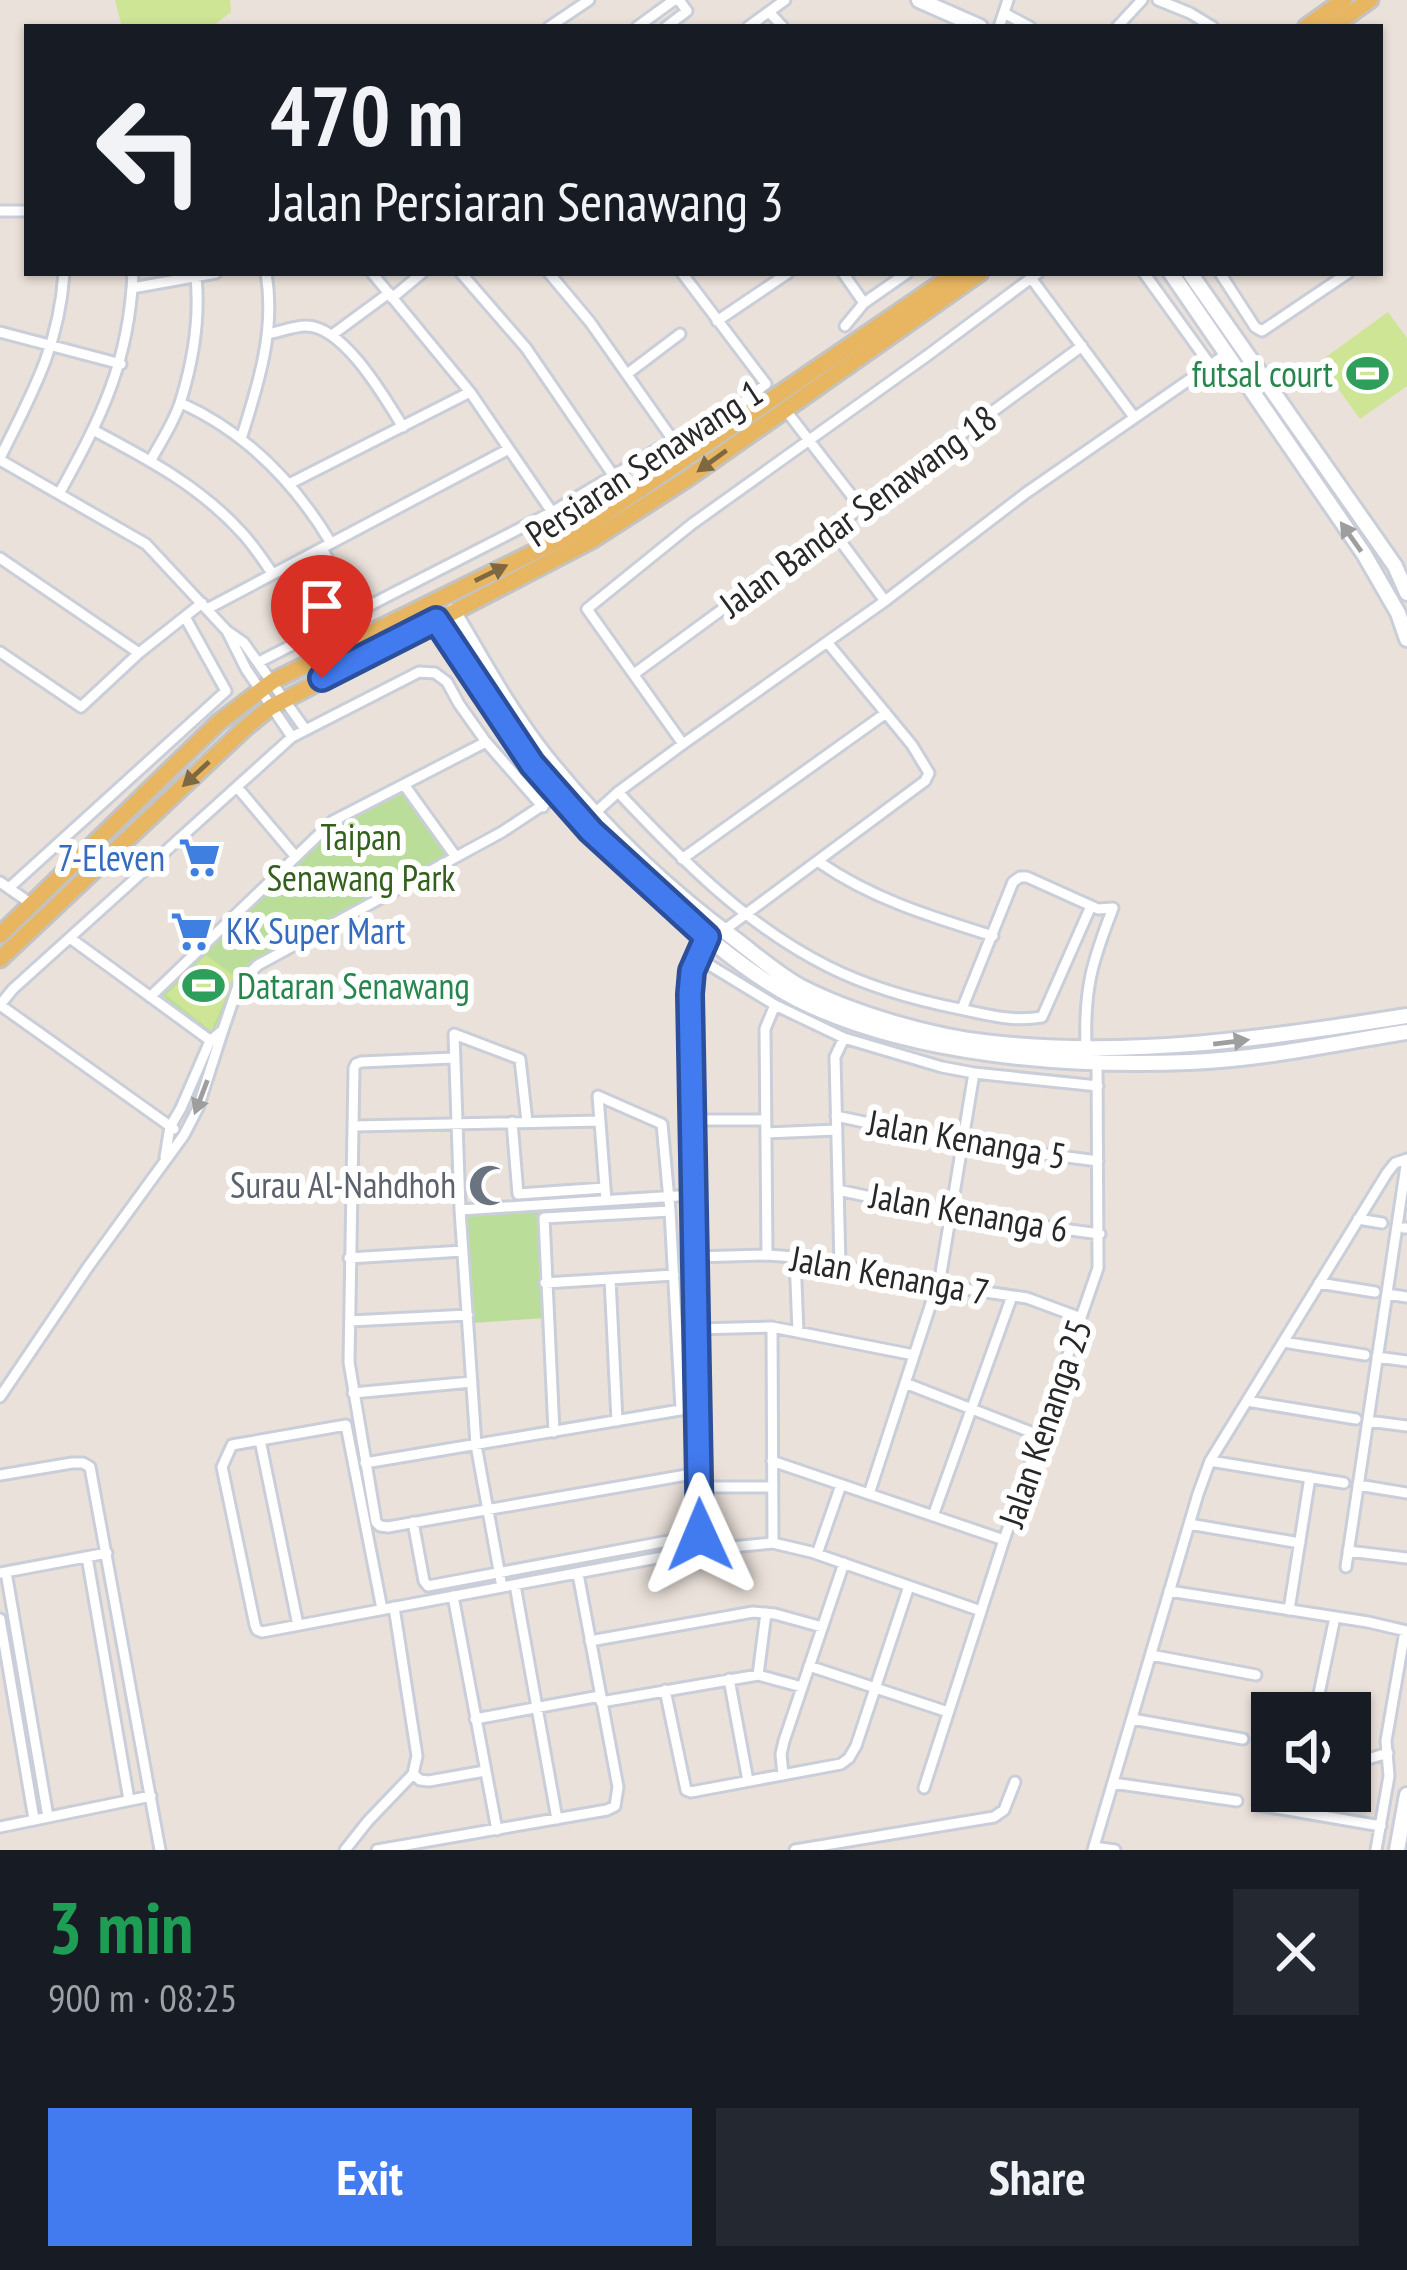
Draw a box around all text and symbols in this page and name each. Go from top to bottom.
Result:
text: 470 m [270,60,463,169]
icon: left [72,72,228,228]
text: Jalan Persiaran Senawang 3 [270,166,784,236]
place label: futsal court [1192,350,1333,397]
sports icon: futsal court [1344,351,1390,397]
street label: Persiaran Senawang 1 [516,368,771,557]
street label: Jalan Bandar Senawang 18 [709,394,1006,628]
one-way arrow [696,448,728,472]
one-way arrow [1340,520,1363,553]
pin [271,555,373,678]
one-way arrow [474,563,509,583]
icon: arrive [289,573,355,639]
one-way arrow [182,760,211,787]
park label: Taipan Senawang Park [267,813,455,901]
place label: 7-Eleven [57,834,165,881]
supermarket icon: 7-Eleven [176,835,222,881]
place label: KK Super Mart [226,907,405,954]
supermarket icon: KK Super Mart [169,908,215,954]
place label: Dataran Senawang [237,962,470,1009]
sports icon: Dataran Senawang [180,963,226,1009]
one-way arrow [1213,1032,1250,1051]
one-way arrow [191,1080,210,1116]
street label: Jalan Kenanga 5 [863,1098,1070,1179]
place label: Surau Al-Nahdhoh [230,1161,456,1208]
mosque icon: Surau Al-Nahdhoh [467,1162,513,1208]
street label: Jalan Kenanga 6 [865,1171,1072,1252]
street label: Jalan Kenanga 7 [786,1234,993,1315]
street label: Jalan Kenanga 25 [987,1313,1102,1534]
position arrow [637,1472,763,1598]
map controls [1251,1692,1371,1812]
button: sound [1251,1692,1371,1812]
text: 3 min [48,1880,193,1973]
button: close [1233,1889,1359,2015]
text: 900 m · 08:25 [48,1972,237,2023]
button: Exit [48,2108,692,2246]
button: Share [716,2108,1359,2246]

